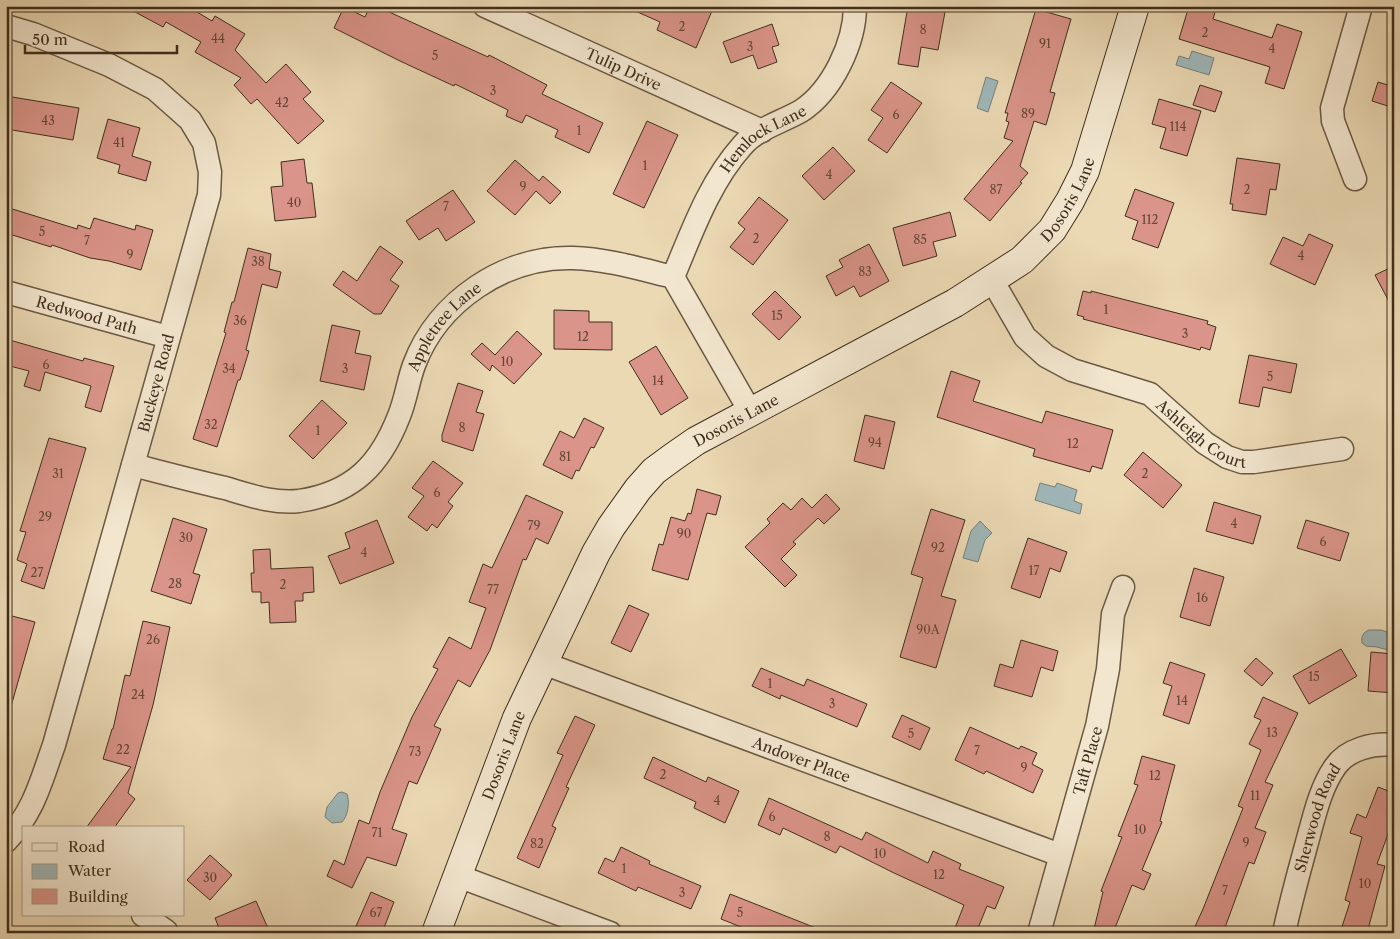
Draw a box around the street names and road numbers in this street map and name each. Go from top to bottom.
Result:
street label: Tulip Drive [583,43,664,94]
street label: Hemlock Lane [715,101,810,176]
street label: Dosoris Lane [1036,155,1098,246]
street label: Appletree Lane [403,277,484,375]
street label: Redwood Path [34,291,140,338]
street label: Buckeye Road [134,332,178,434]
street label: Dosoris Lane [690,389,782,450]
street label: Ashleigh Court [1152,394,1247,472]
street label: Dosoris Lane [478,707,529,803]
street label: Taft Place [1069,724,1106,797]
street label: Andover Place [749,732,853,786]
street label: Sherwood Road [1290,760,1344,874]

